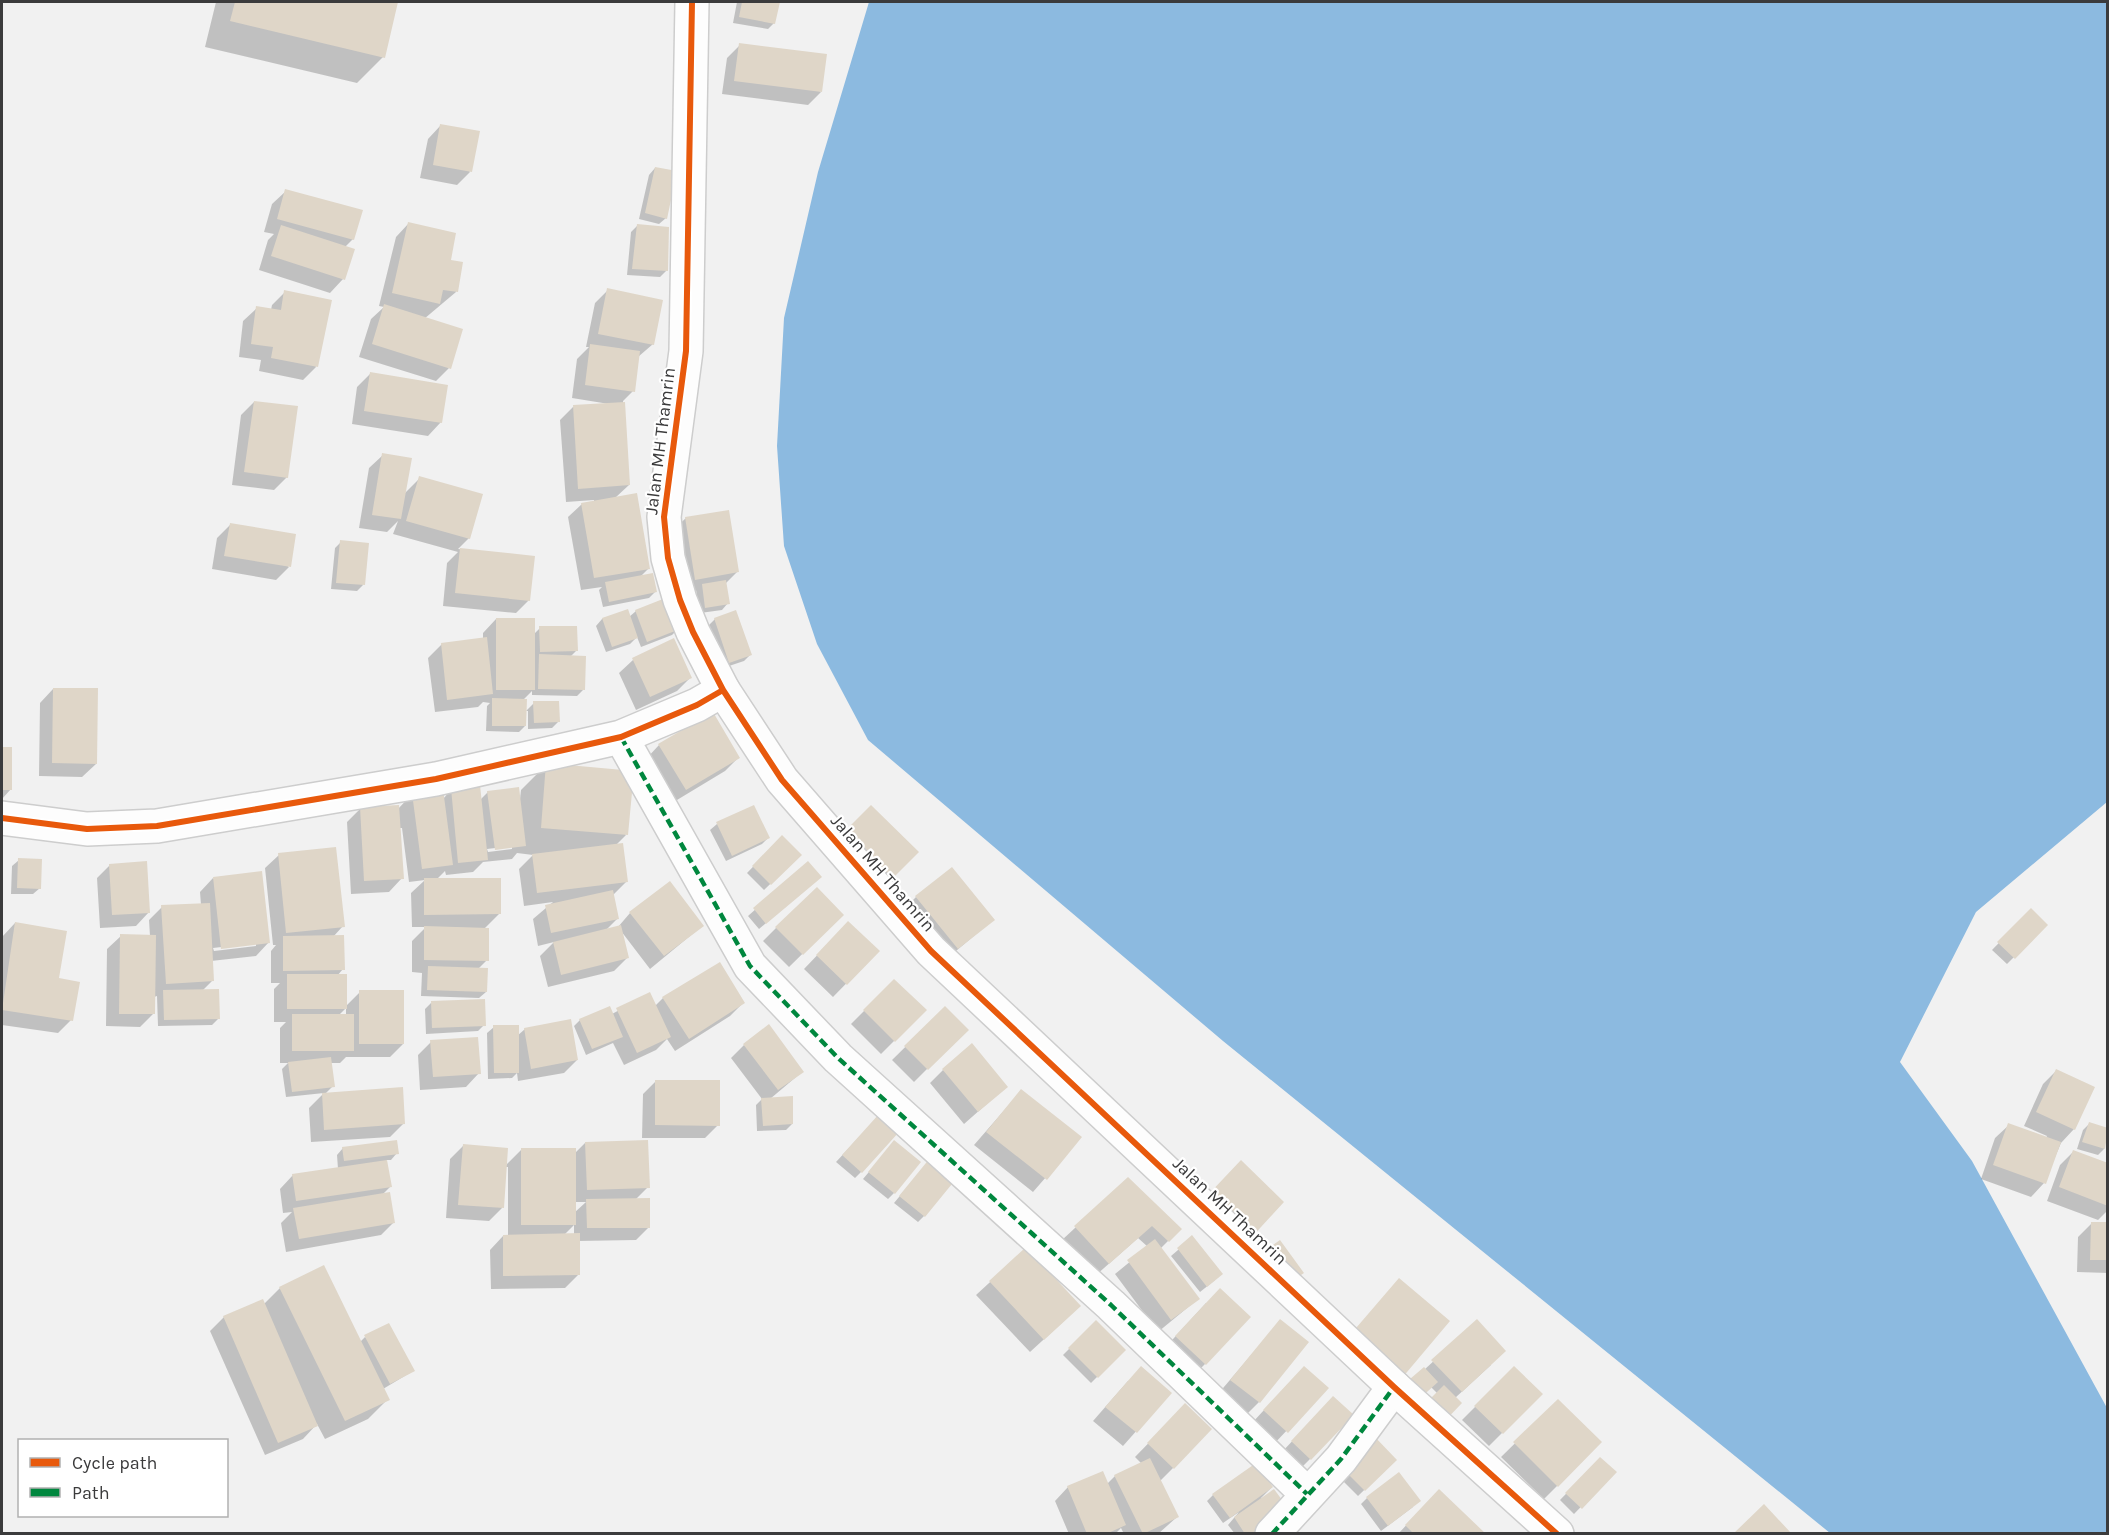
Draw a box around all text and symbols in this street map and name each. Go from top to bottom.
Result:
street label: Jalan MH Thamrin [640,366,680,516]
street label: Jalan MH Thamrin [826,810,940,936]
street label: Jalan MH Thamrin [1168,1152,1292,1270]
legend [18,1439,228,1517]
text: Cycle path [72,1452,157,1474]
text: Path [72,1482,110,1504]

